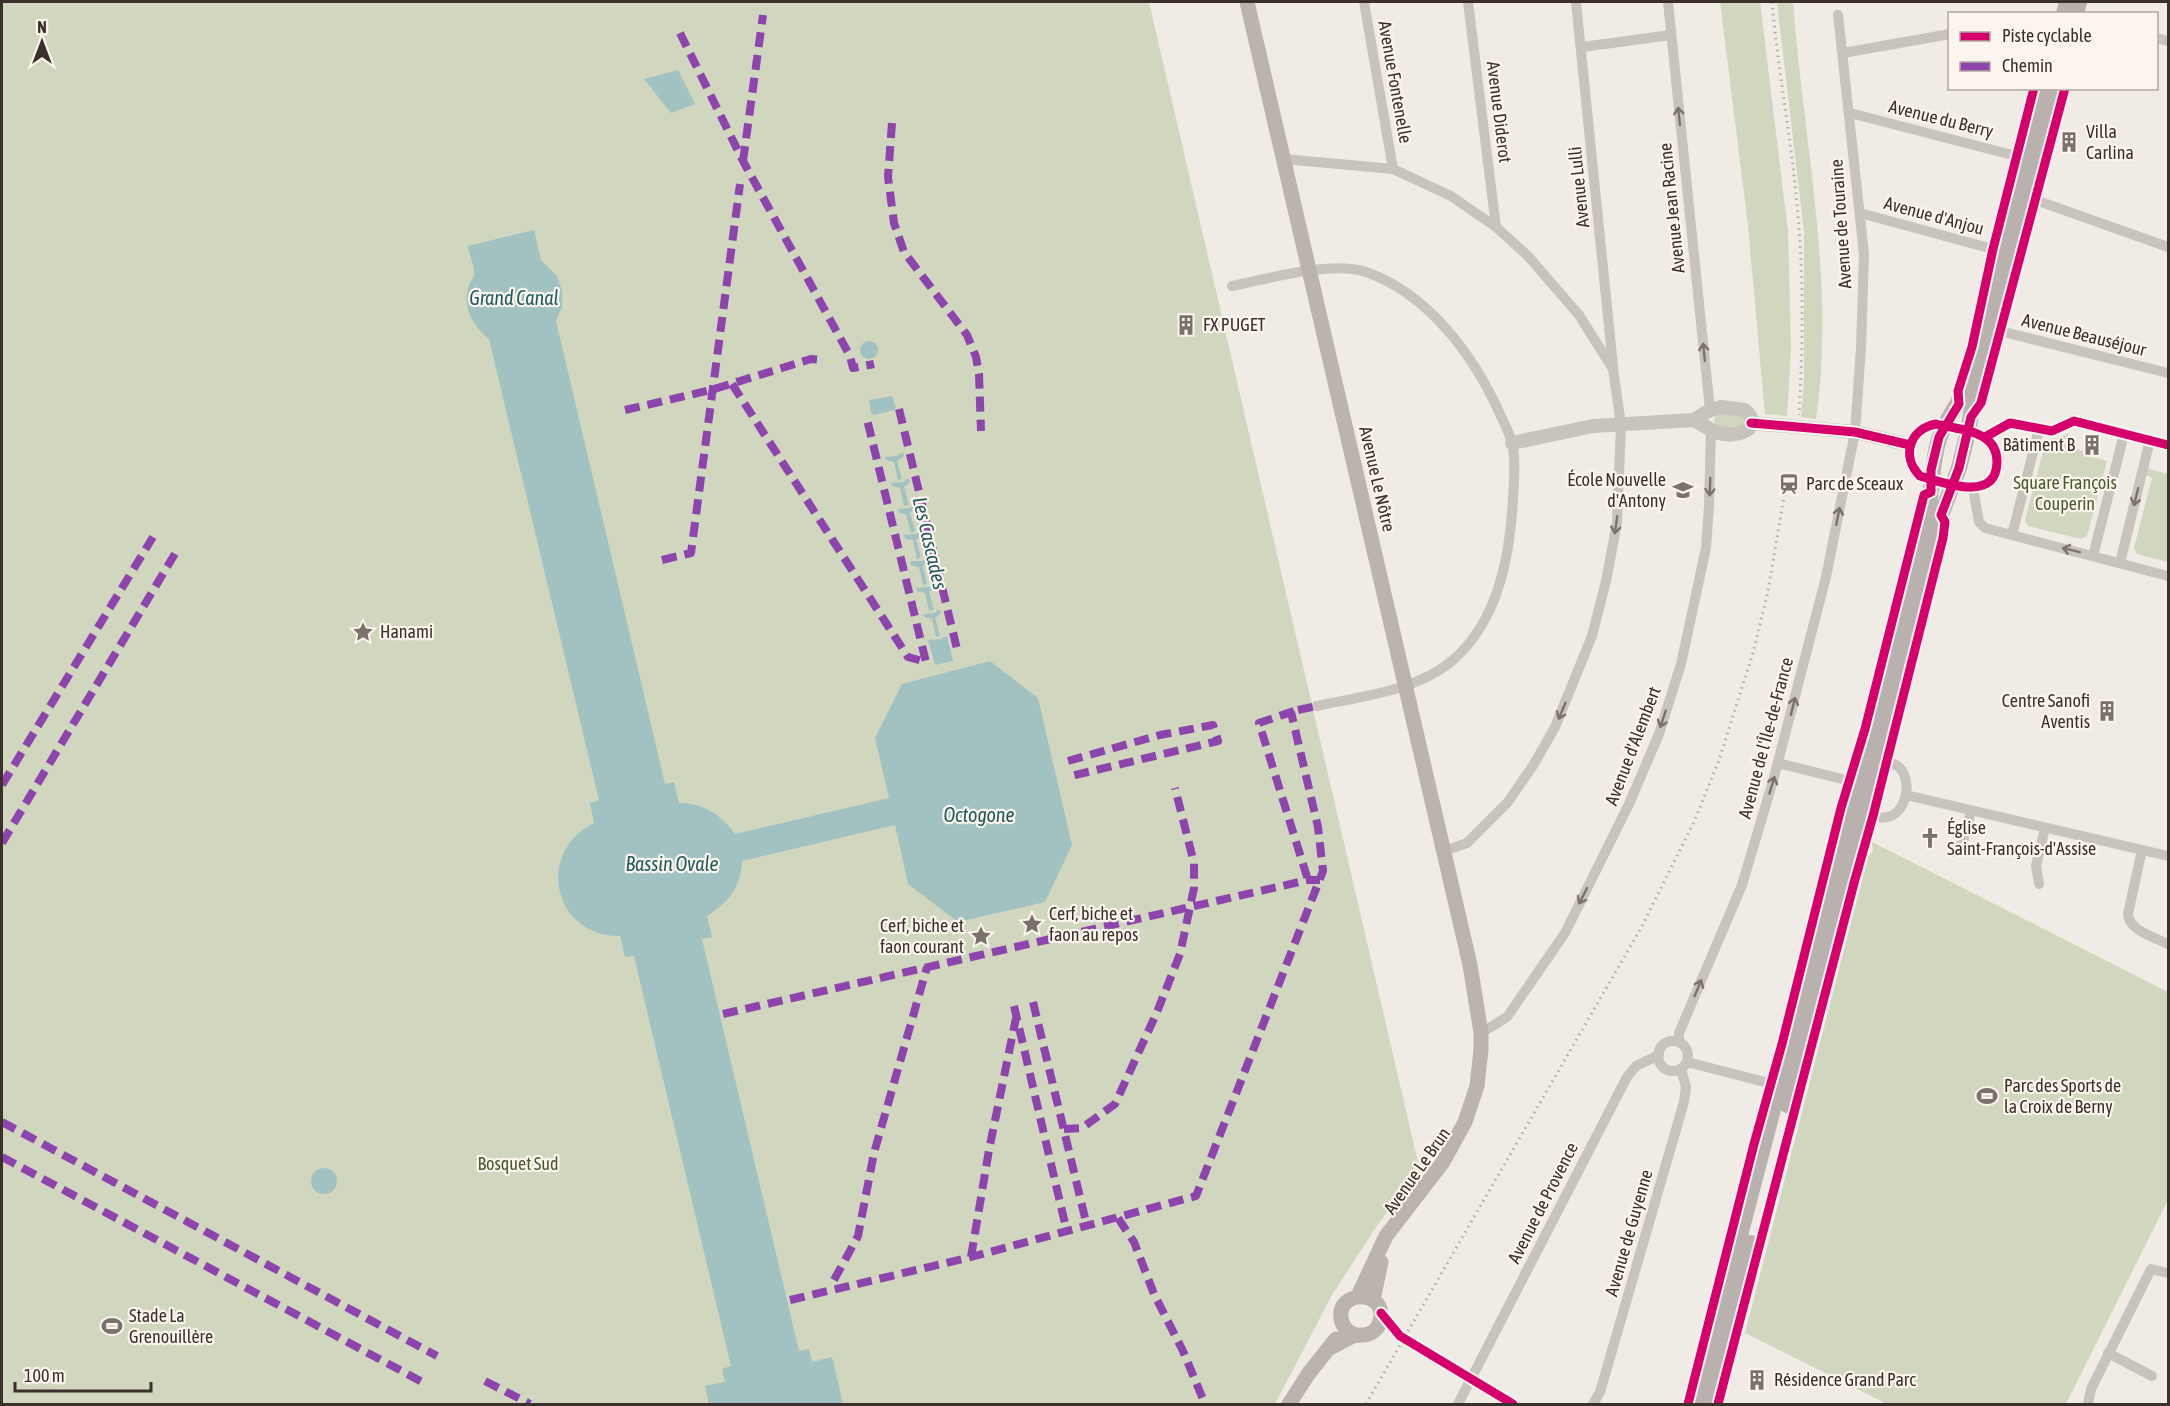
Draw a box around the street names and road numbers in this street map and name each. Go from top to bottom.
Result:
street label: Avenue Fontenelle [1374,19,1417,145]
street label: Avenue Diderot [1483,60,1516,164]
street label: Avenue du Berry [1887,95,1995,142]
street label: Avenue Jean Racine [1654,142,1689,274]
street label: Avenue Lulli [1564,145,1593,229]
street label: Avenue de Touraine [1825,159,1856,290]
street label: Avenue d'Anjou [1882,192,1986,239]
street label: Avenue Beauséjour [2020,309,2149,360]
street label: Avenue Le Nôtre [1355,424,1400,534]
street label: Avenue de l'Île-de-France [1734,655,1797,821]
street label: Avenue d'Alembert [1600,684,1665,808]
street label: Avenue Le Brun [1379,1123,1454,1218]
street label: Avenue de Provence [1503,1139,1582,1267]
street label: Avenue de Guyenne [1600,1167,1657,1299]

